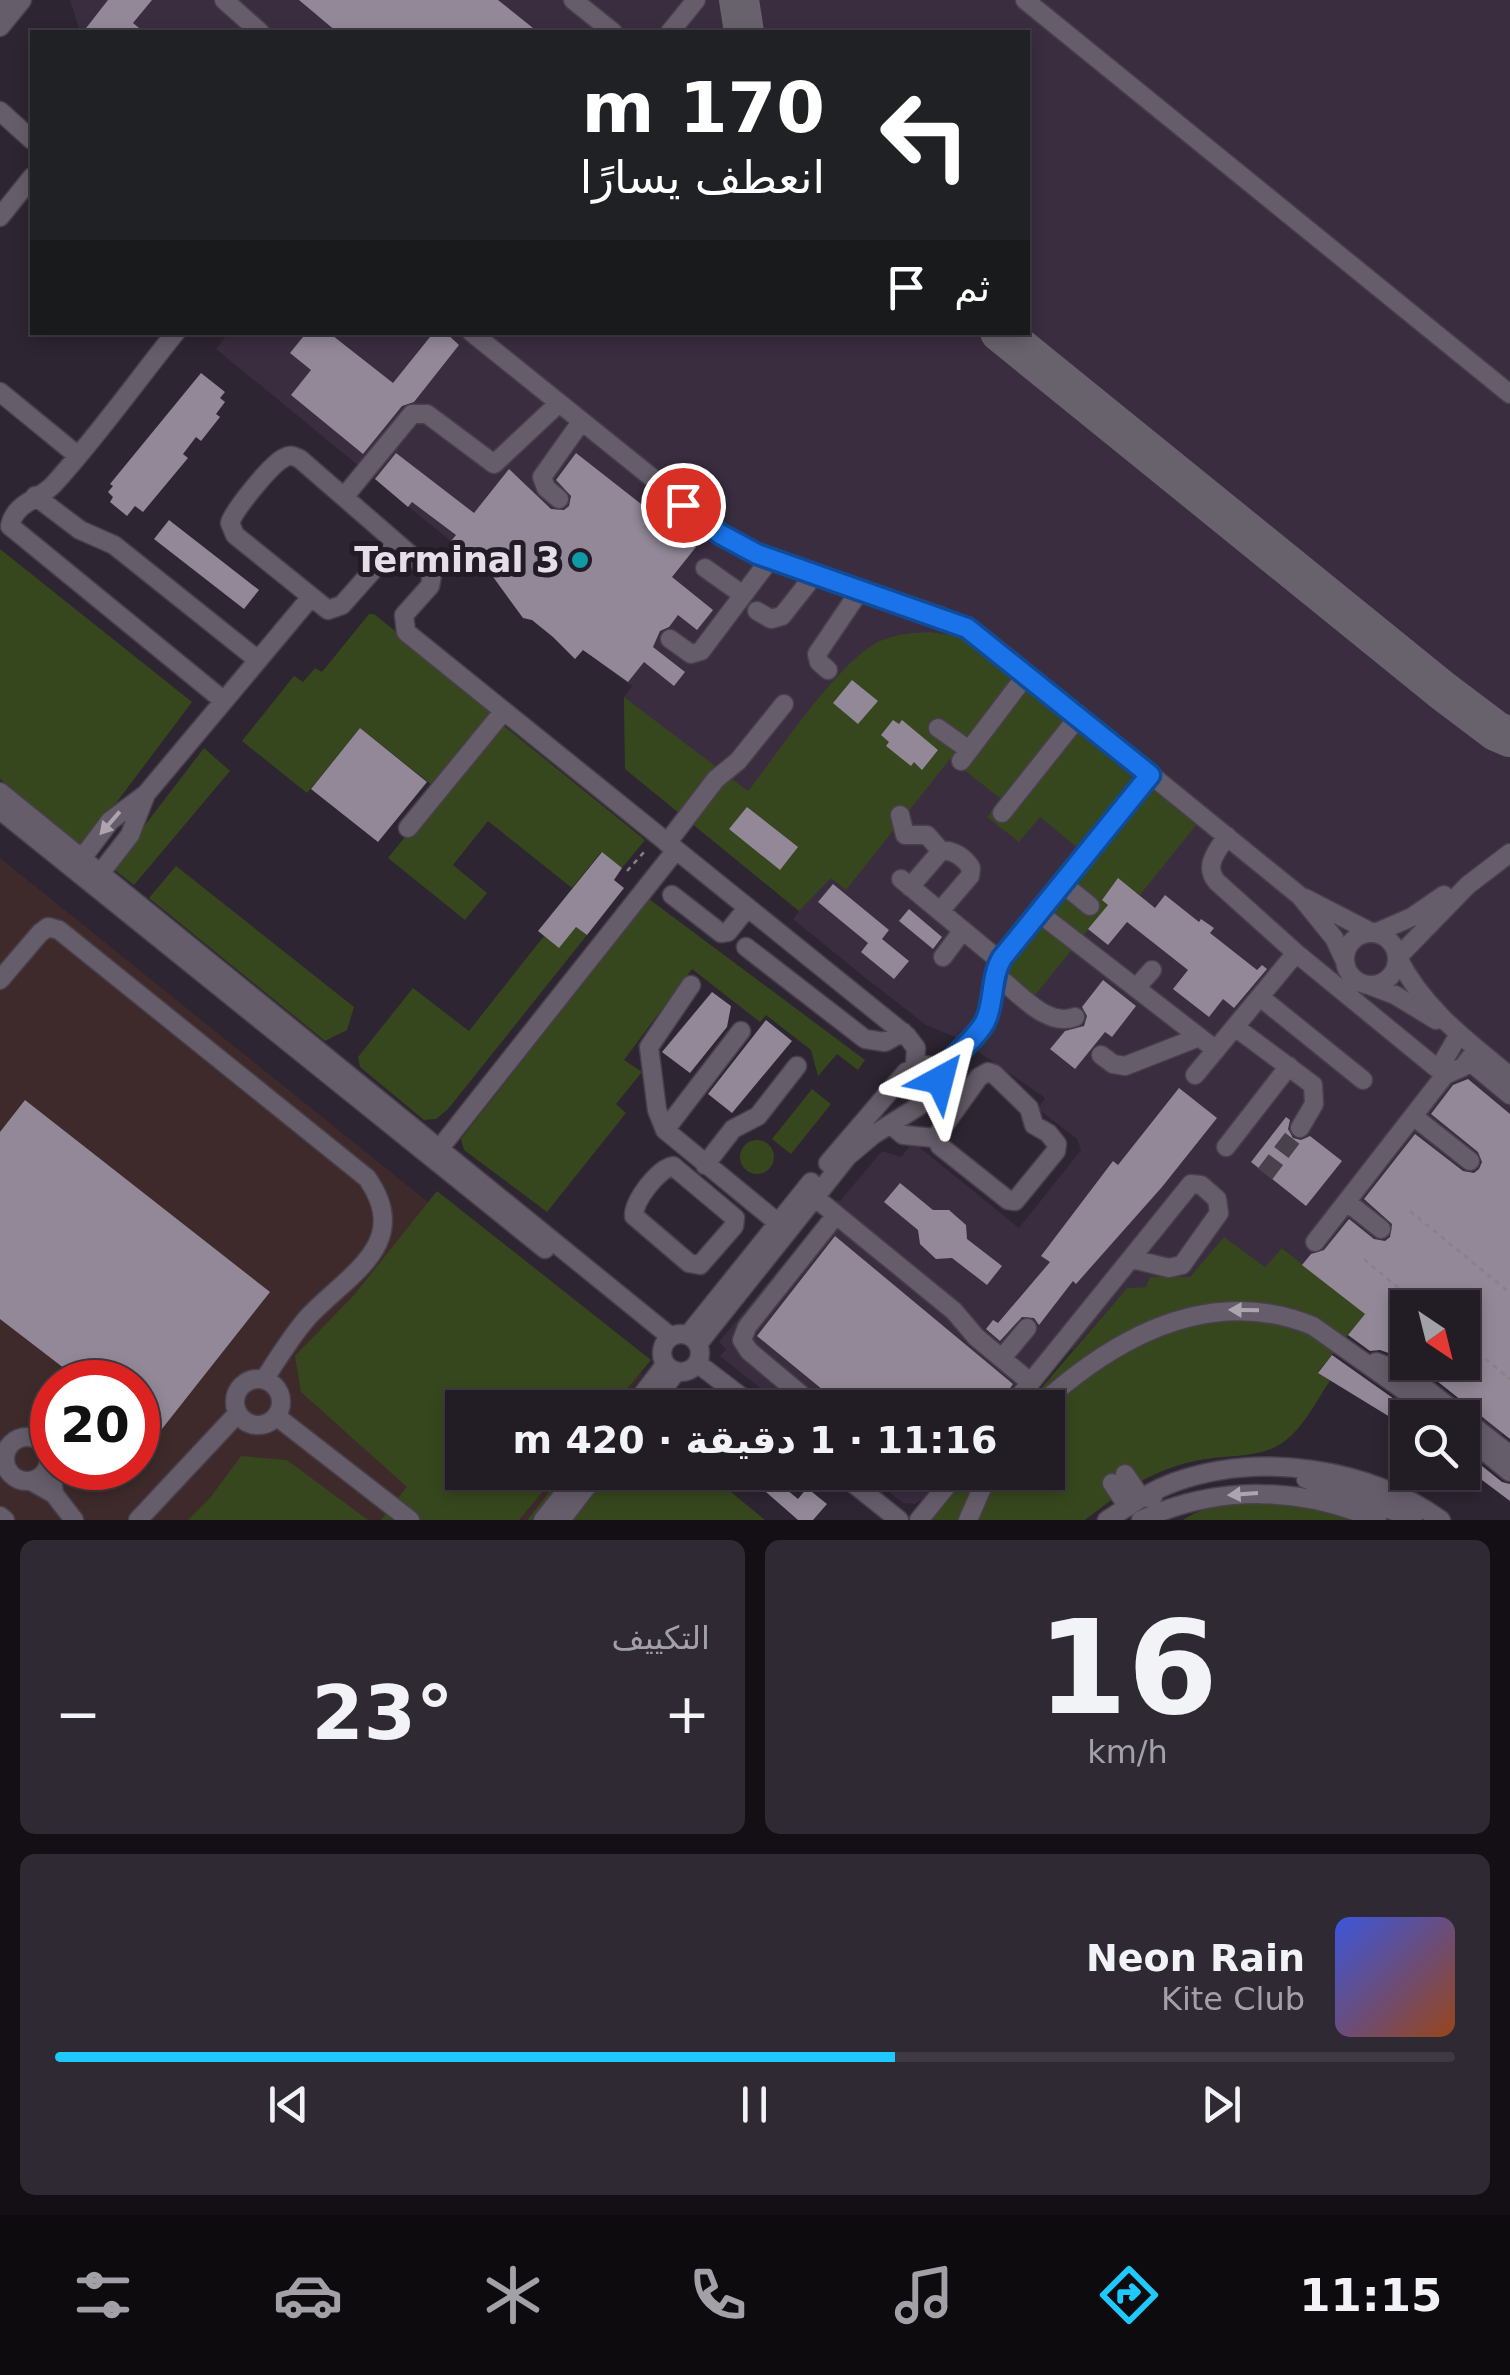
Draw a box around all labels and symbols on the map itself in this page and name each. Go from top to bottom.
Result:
pin [641,463,726,548]
place label: Terminal 3 [354,540,560,580]
marker: Terminal 3 [569,549,591,571]
one-way arrow [100,810,122,835]
position arrow [888,1028,992,1132]
north arrow [1390,1290,1480,1380]
one-way arrow [1228,1302,1260,1318]
speed limit sign: 20 [30,1360,160,1490]
one-way arrow [1226,1486,1258,1502]

